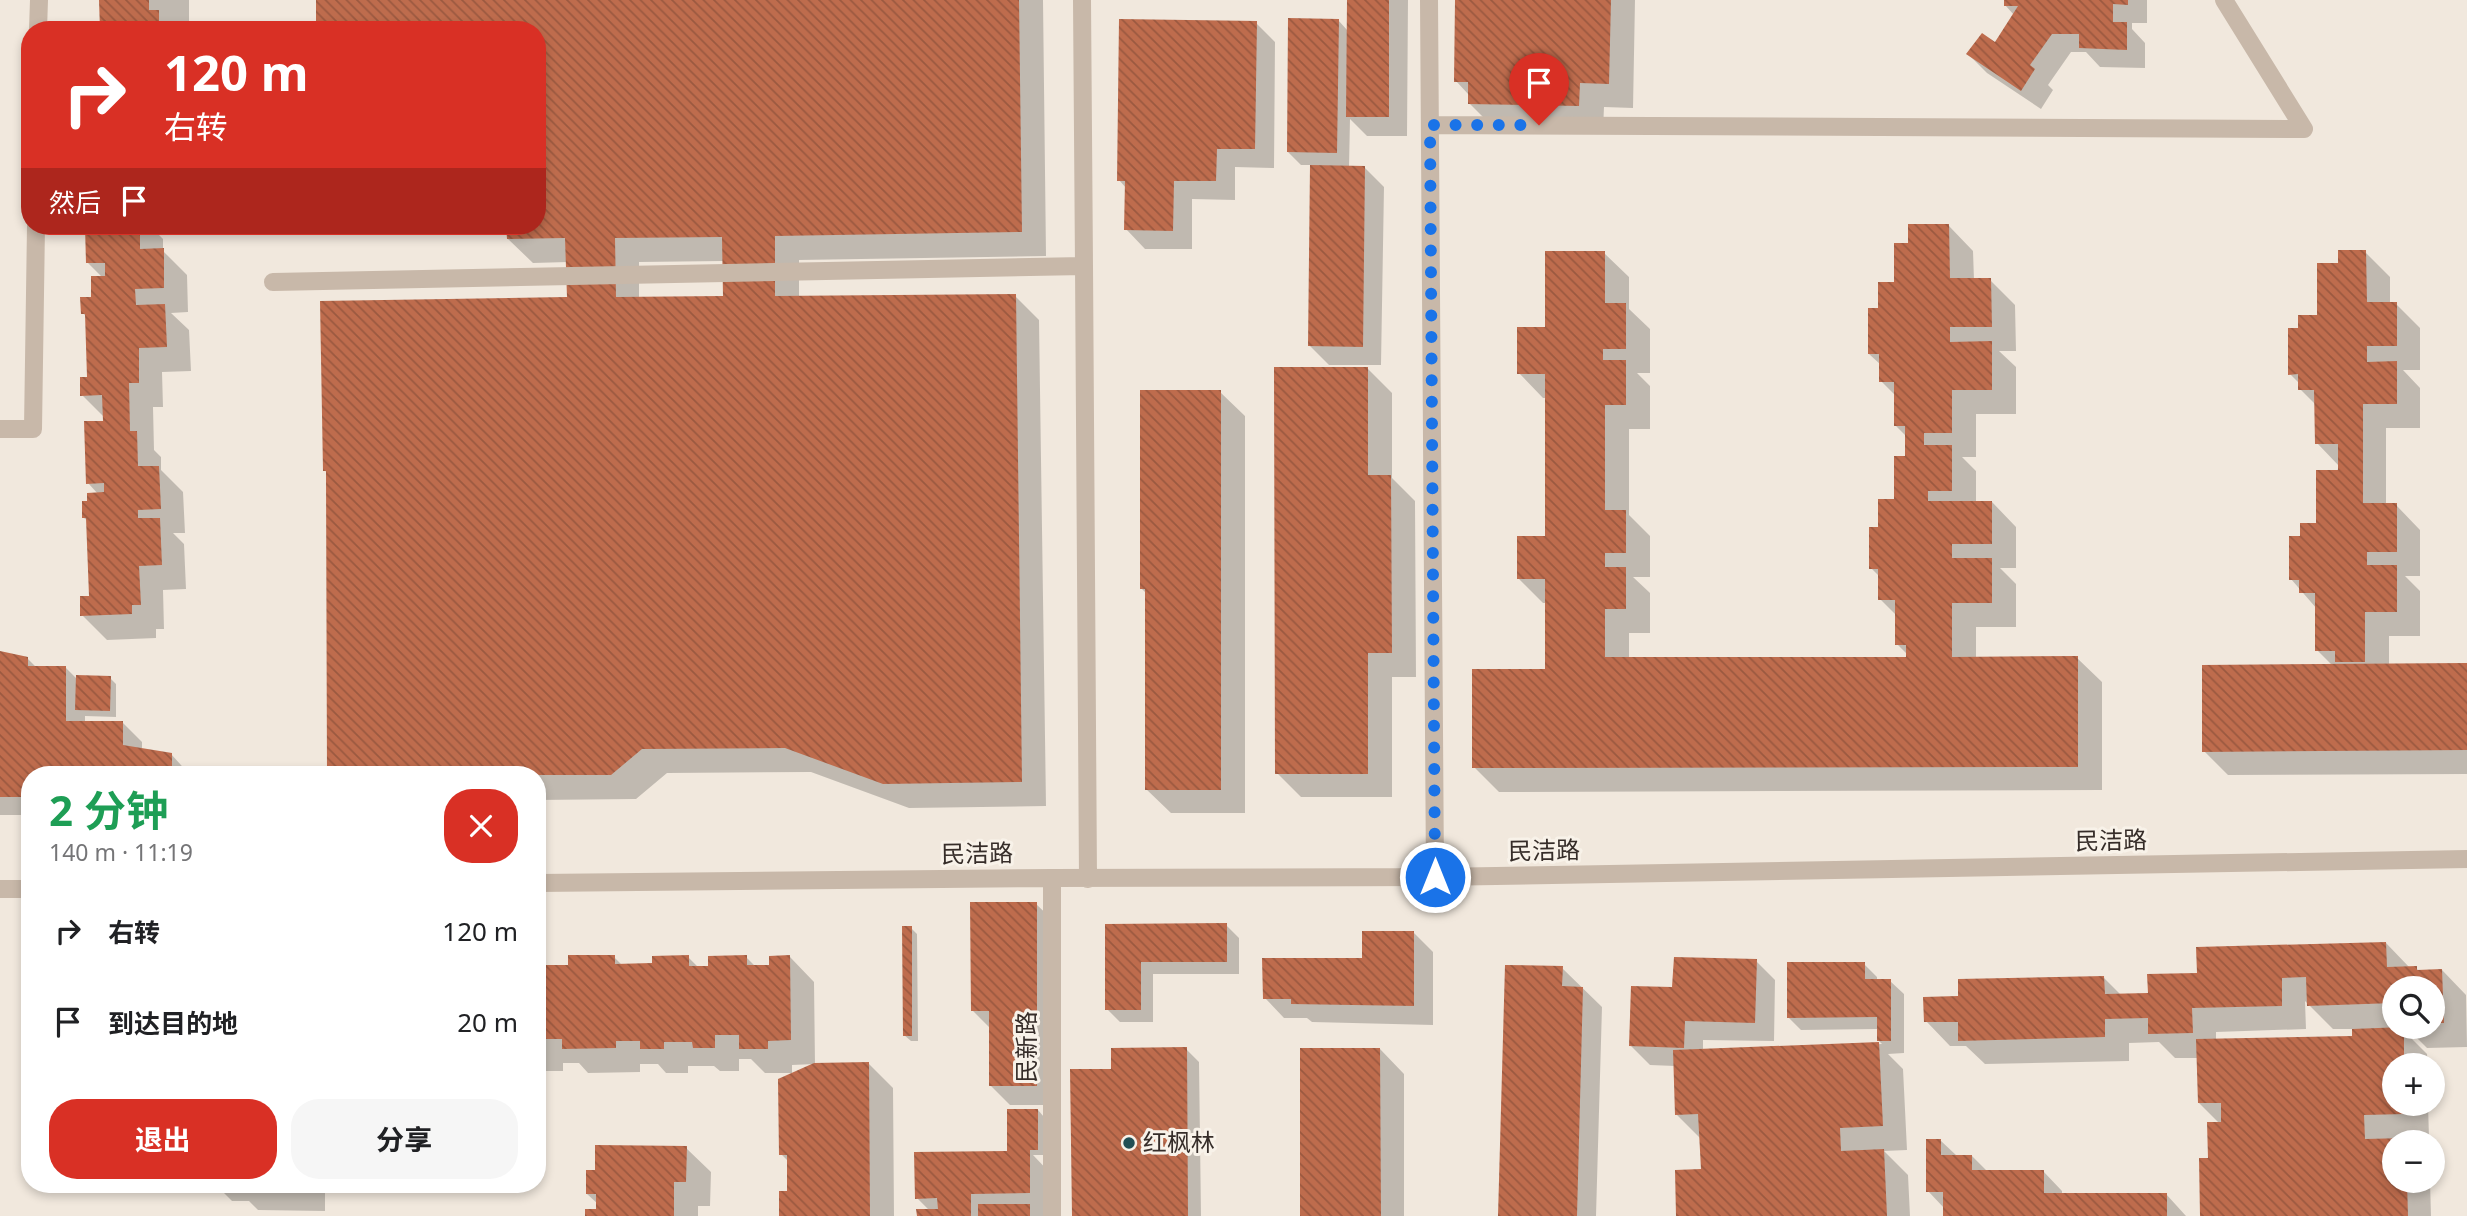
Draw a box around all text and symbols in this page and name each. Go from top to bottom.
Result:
text: 120 m [164,39,309,105]
icon: right [49,49,140,140]
pin [1509,53,1569,125]
icon: arrive [1520,64,1558,102]
text: 右转 [164,105,228,148]
icon: arrive [115,182,153,220]
text: 然后 [49,184,101,220]
text: 2 分钟 [49,781,168,838]
button: close [444,789,518,863]
street label: 民洁路 [2075,822,2147,857]
street label: 民洁路 [1508,832,1580,867]
street label: 民洁路 [941,835,1013,870]
text: 140 m · 11:19 [49,836,193,868]
position arrow [1398,840,1472,914]
icon: right [49,912,87,950]
text: 120 m [442,913,518,949]
text: 右转 [108,914,160,950]
map controls [2382,976,2445,1193]
button: search [2382,976,2445,1039]
icon: arrive [49,1003,87,1041]
text: 20 m [457,1004,518,1040]
text: 到达目的地 [108,1005,238,1041]
street label: 民新路 [1009,1011,1042,1083]
button: + [2382,1053,2445,1116]
button: 退出 [49,1099,277,1179]
button: 分享 [291,1099,518,1179]
place label: 红枫林 [1143,1125,1215,1158]
button: − [2382,1130,2445,1193]
marker: 红枫林 [1121,1135,1137,1151]

